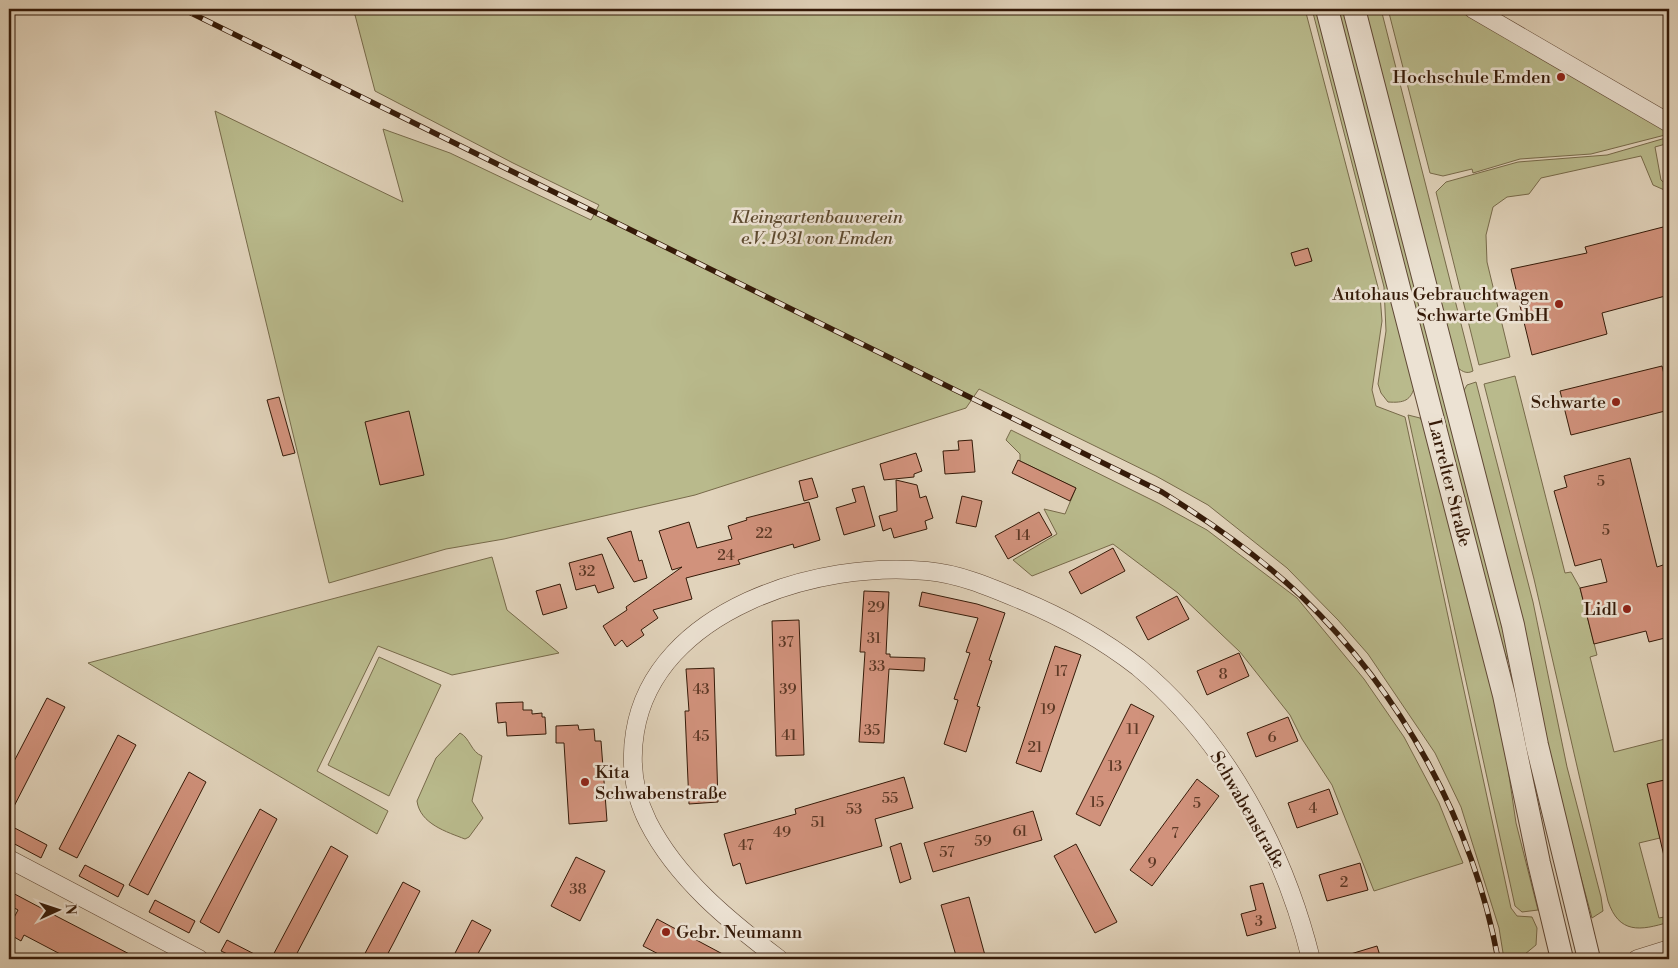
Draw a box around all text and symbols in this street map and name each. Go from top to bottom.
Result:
place label: Hochschule Emden [1393,66,1551,89]
marker: Hochschule Emden [1555,71,1567,83]
park label: Kleingartenbauverein e.V. 1931 von Emden [731,206,904,250]
place label: Autohaus Gebrauchtwagen Schwarte GmbH [1331,283,1550,327]
marker: Autohaus Gebrauchtwagen Schwarte GmbH [1553,298,1565,310]
place label: Schwarte [1531,391,1606,414]
marker: Schwarte [1610,396,1622,408]
street label: Larrelter Straße [1423,417,1476,549]
house number: 5 [1597,472,1605,491]
house number: 5 [1602,521,1610,540]
house number: 22 [755,524,773,543]
house number: 14 [1016,526,1030,545]
house number: 24 [717,546,735,565]
house number: 32 [579,562,595,581]
house number: 29 [867,598,885,617]
place label: Lidl [1584,598,1618,621]
marker: Lidl [1621,603,1633,615]
house number: 31 [867,629,882,648]
house number: 37 [778,633,794,652]
house number: 33 [869,657,885,676]
house number: 17 [1054,662,1068,681]
house number: 8 [1218,665,1228,684]
house number: 43 [692,680,710,699]
house number: 39 [779,680,797,699]
house number: 19 [1040,700,1056,719]
house number: 11 [1126,720,1140,739]
house number: 35 [864,721,880,740]
house number: 41 [781,726,797,745]
house number: 45 [692,727,710,746]
house number: 6 [1267,728,1277,747]
house number: 21 [1027,738,1043,757]
street label: Schwabenstraße [1205,747,1291,873]
house number: 13 [1108,757,1122,776]
place label: Kita Schwabenstraße [595,761,727,805]
marker: Kita Schwabenstraße [579,776,591,788]
house number: 55 [882,789,898,808]
house number: 15 [1090,793,1104,812]
house number: 5 [1193,794,1201,813]
house number: 4 [1309,799,1318,818]
house number: 53 [846,800,862,819]
house number: 51 [811,813,826,832]
house number: 61 [1012,822,1028,841]
house number: 49 [773,823,791,842]
house number: 7 [1171,824,1179,843]
house number: 59 [974,832,992,851]
house number: 47 [738,836,754,855]
house number: 57 [939,843,955,862]
house number: 9 [1147,854,1157,873]
house number: 2 [1340,873,1348,892]
house number: 38 [569,880,587,899]
north arrow [32,886,82,936]
text: N [61,903,79,915]
house number: 3 [1255,912,1263,931]
place label: Gebr. Neumann [676,921,803,944]
marker: Gebr. Neumann [660,926,672,938]

